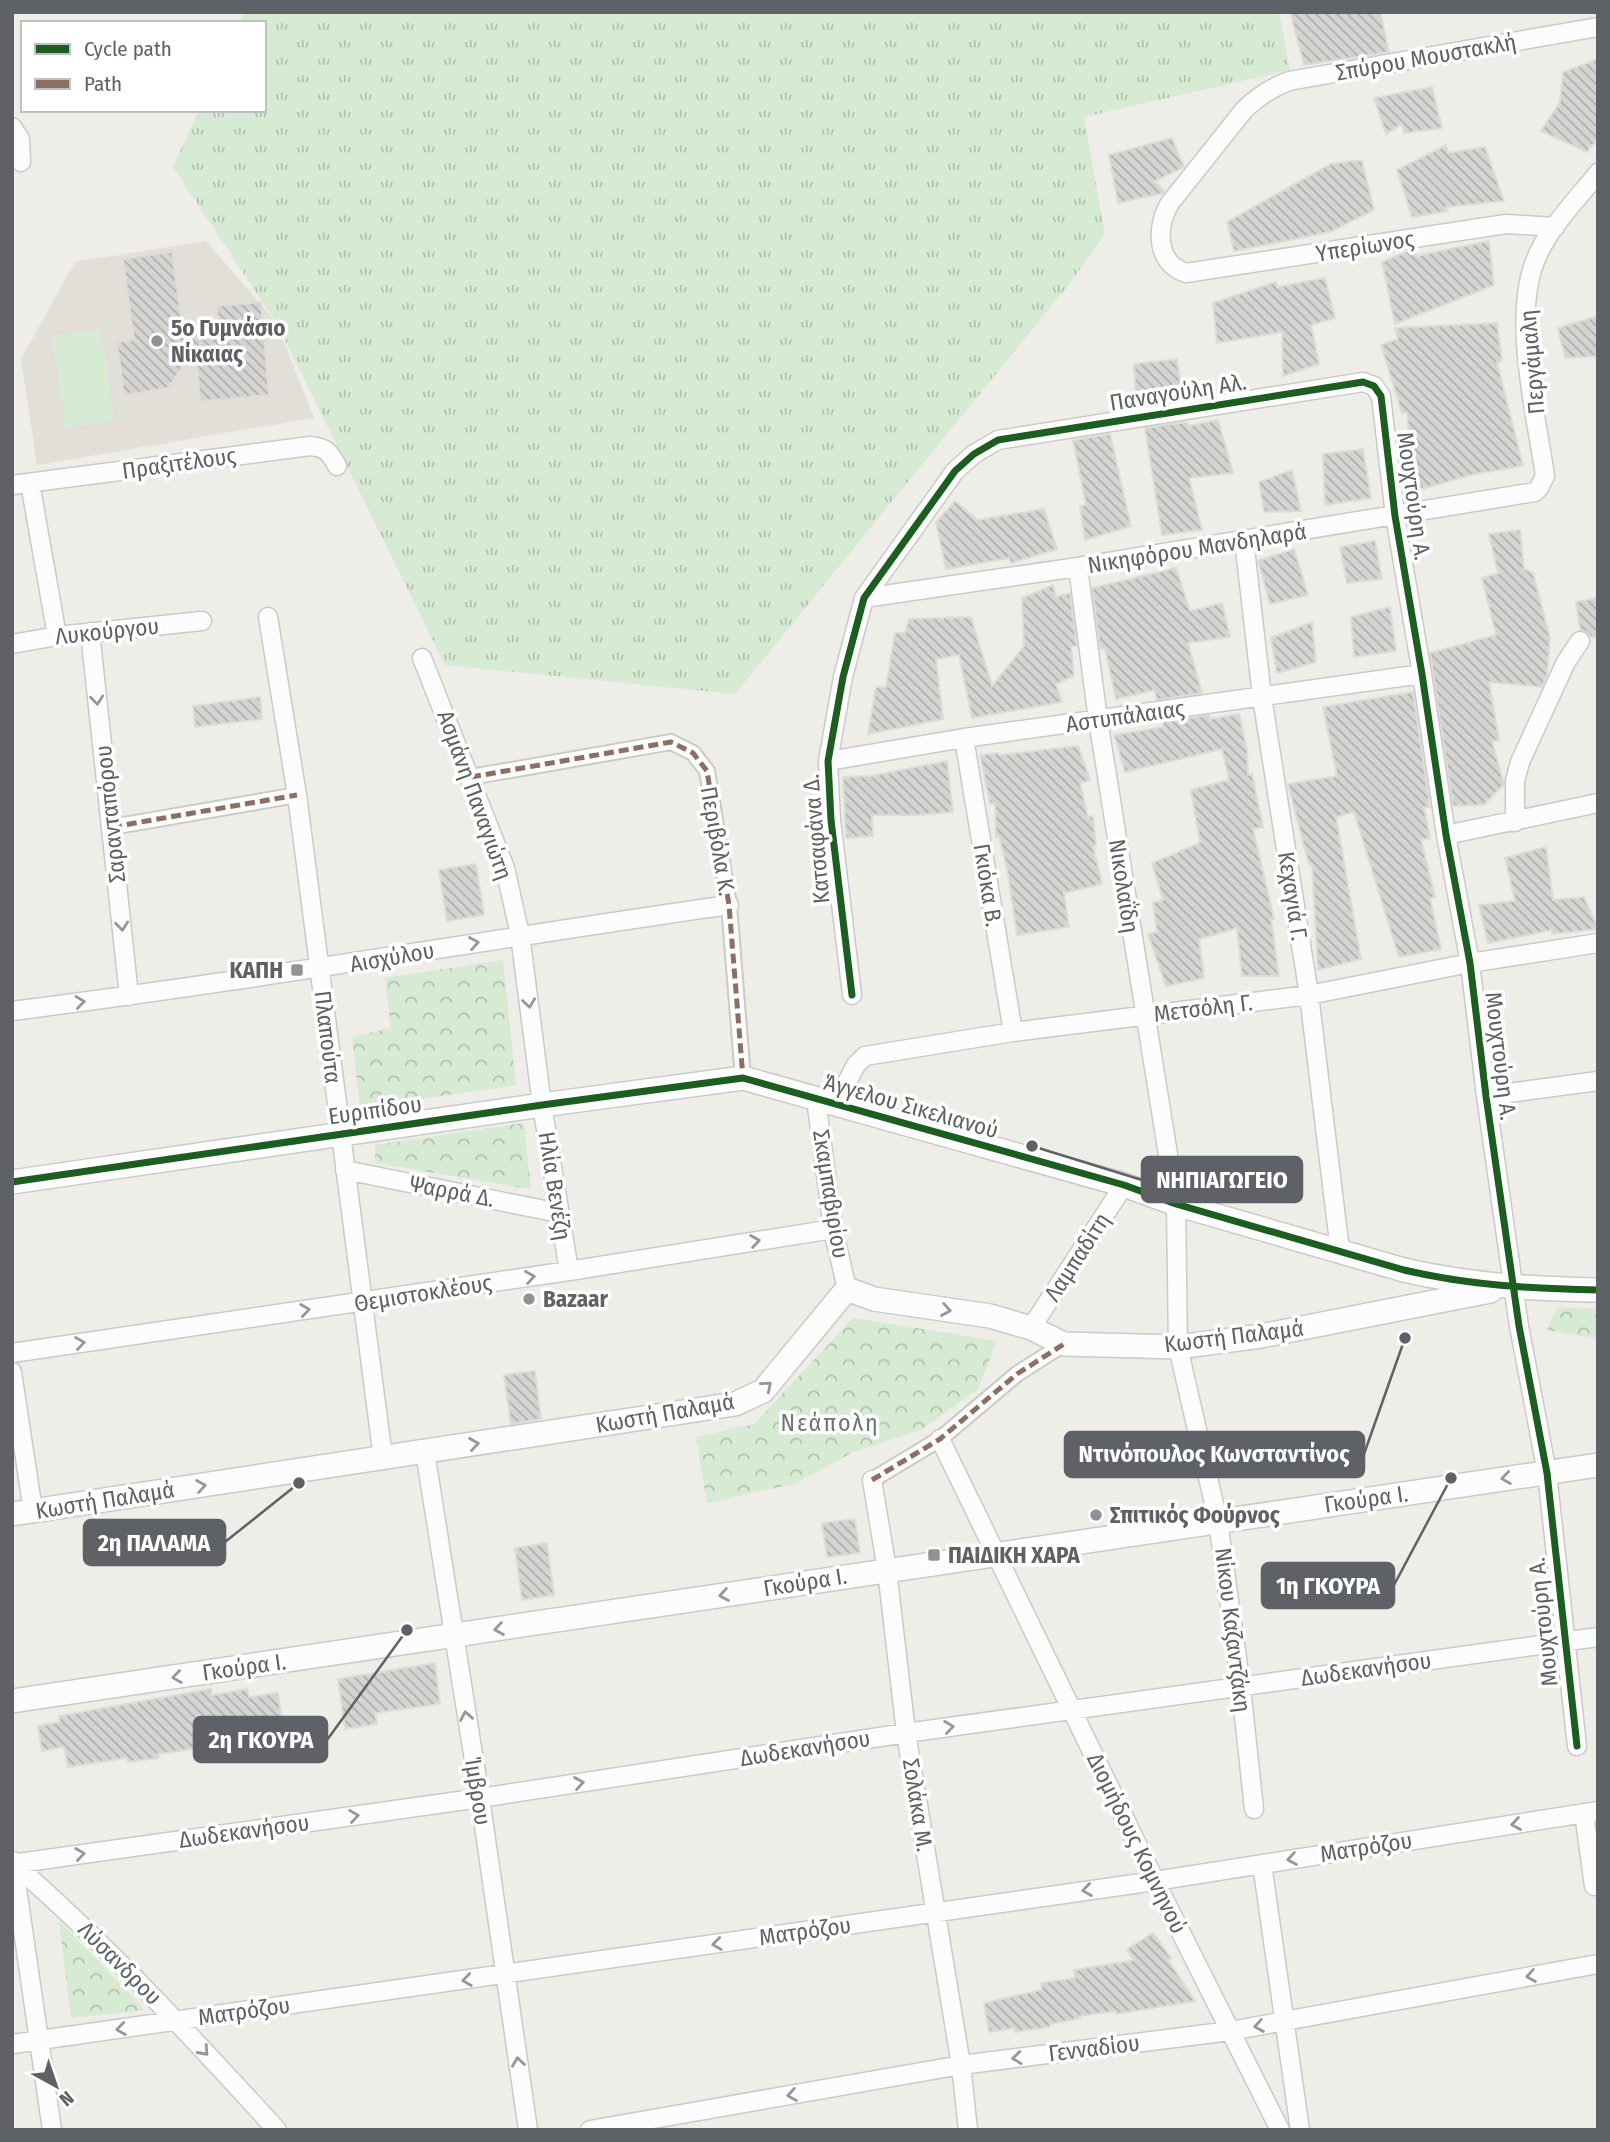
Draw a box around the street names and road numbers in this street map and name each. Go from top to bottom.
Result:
street label: Σπύρου Μουστακλή [1334,27,1518,87]
street label: Υπερίωνος [1314,224,1416,268]
street label: Περγάμαλη [1513,309,1551,415]
street label: Παναγούλη Αλ. [1108,367,1248,417]
street label: Μουχτούρη Α. [1391,430,1437,562]
street label: Πραξιτέλους [120,441,238,485]
street label: Νικηφόρου Μανδηλαρά [1086,517,1308,579]
street label: Λυκούργου [54,612,160,650]
street label: Αστυπάλαιας [1064,694,1186,738]
street label: Ασμάνη Παναγιώτη [431,707,519,883]
street label: Σαρανταπόρου [89,744,131,884]
street label: Κατσαφάνα Δ. [796,773,836,905]
street label: Περιβόλα Κ. [695,784,741,898]
street label: Νικολαΐδη [1103,837,1145,935]
street label: Γκιόκα Β. [968,842,1008,928]
street label: Κεχαγιά Γ. [1272,850,1314,942]
street label: Αισχύλου [348,936,436,978]
street label: Μετσόλη Γ. [1152,988,1254,1028]
street label: Πλαπούτα [308,989,348,1085]
street label: Μουχτούρη Α. [1479,990,1523,1122]
street label: Άγγελου Σικελιανού [820,1068,1002,1144]
street label: Ευριπίδου [326,1090,424,1130]
street label: Σκαμπαβιρίου [807,1128,855,1260]
street label: Ηλία Βενέζη [533,1130,577,1242]
street label: Ψαρρά Δ. [407,1169,497,1213]
street label: Λαμπαδίτη [1038,1207,1116,1307]
street label: Θεμιστοκλέους [352,1268,494,1318]
street label: Κωστή Παλαμά [1163,1314,1305,1358]
street label: Κωστή Παλαμά [593,1387,737,1439]
street label: Κωστή Παλαμά [33,1475,177,1525]
street label: Γκούρα Ι. [1322,1479,1410,1519]
street label: Νίκου Καζαντζάκη [1209,1546,1257,1714]
street label: Μουχτούρη Α. [1522,1556,1564,1688]
street label: Γκούρα Ι. [761,1562,849,1602]
street label: Δωδεκανήσου [1299,1646,1433,1692]
street label: Γκούρα Ι. [200,1647,288,1687]
street label: Δωδεκανήσου [738,1724,872,1772]
street label: Διομήδους Κομνηνού [1081,1748,1193,1938]
street label: Ίμβρου [459,1755,497,1827]
street label: Σολάκα Μ. [897,1756,939,1854]
street label: Δωδεκανήσου [177,1808,311,1854]
street label: Ματρόζου [1318,1826,1414,1868]
street label: Ματρόζου [757,1911,853,1951]
street label: Λύσανδρου [72,1915,168,2011]
street label: Ματρόζου [196,1991,292,2031]
street label: Γενναδίου [1047,2029,1141,2067]

